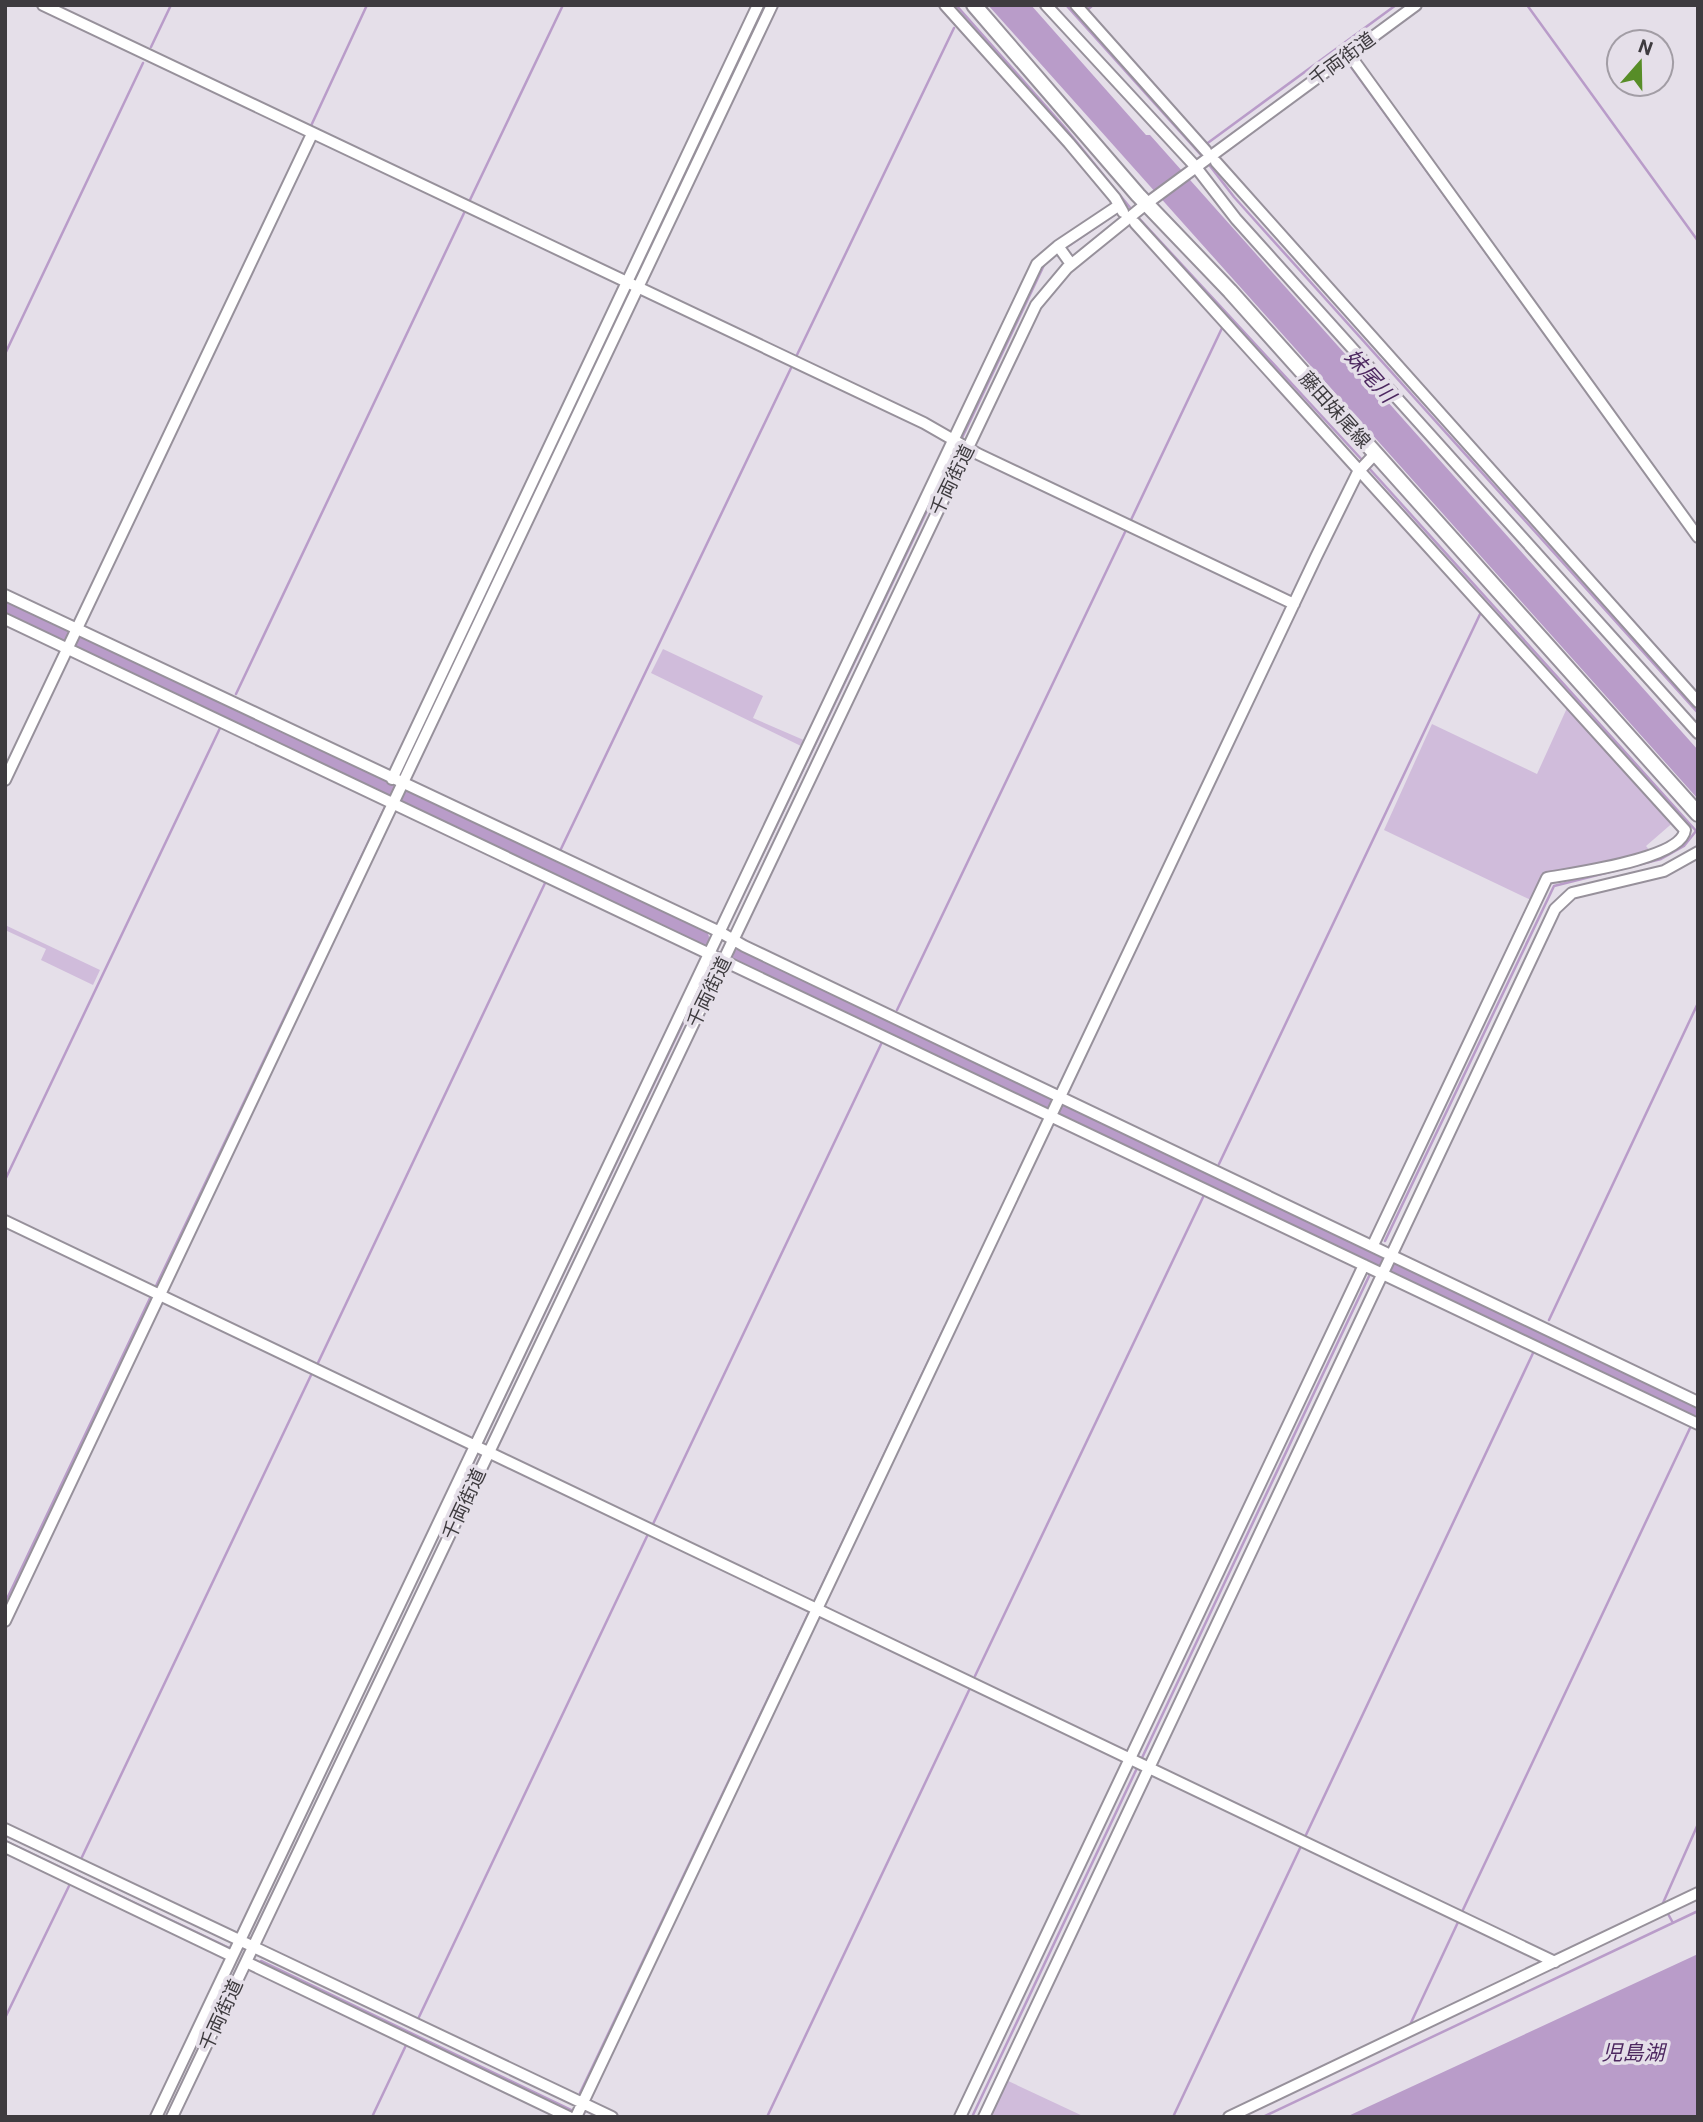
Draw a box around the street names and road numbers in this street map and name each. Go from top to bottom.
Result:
street label: 千両街道 [1304,27,1380,91]
street label: 藤田妹尾線 [1295,367,1375,453]
street label: 千両街道 [925,441,979,519]
street label: 千両街道 [682,953,736,1031]
street label: 千両街道 [438,1465,490,1543]
street label: 千両街道 [195,1976,247,2054]

